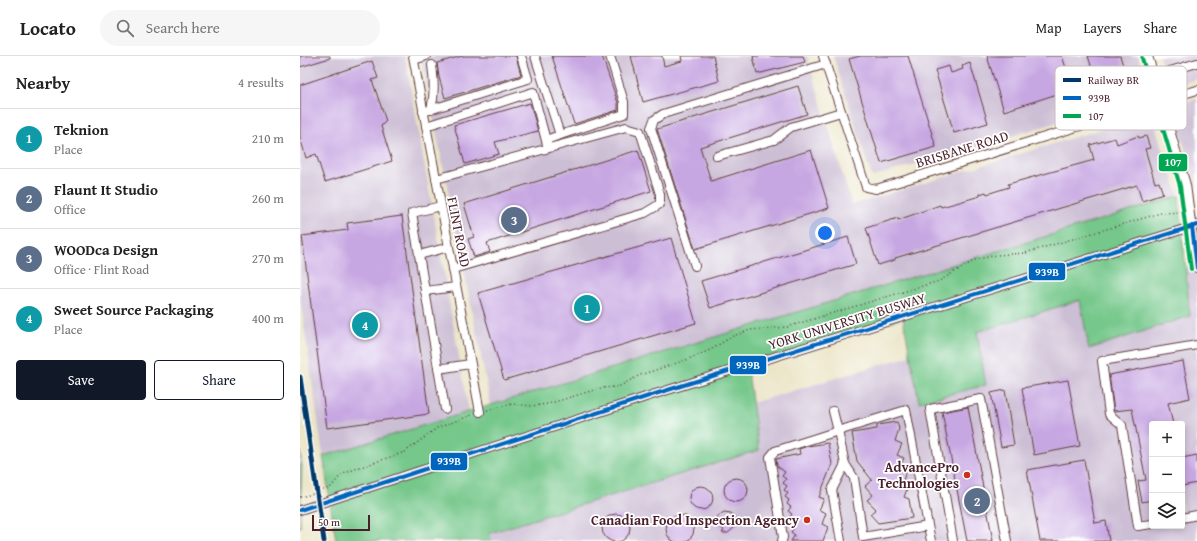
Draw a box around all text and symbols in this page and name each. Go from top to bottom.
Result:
search box [100,10,380,46]
text: Locato [20,14,76,42]
icon: search [114,17,136,39]
text: Search here [146,17,220,38]
text: Map [1036,18,1062,38]
text: Layers [1084,18,1122,38]
text: Share [1144,18,1177,38]
legend [1055,66,1187,130]
text: Nearby [16,70,70,95]
text: Railway BR [1088,72,1140,88]
text: 4 results [238,73,284,92]
text: 939B [1088,90,1110,106]
text: 107 [1088,108,1104,124]
text: Teknion [54,119,109,140]
street label: BRISBANE ROAD [913,125,1011,173]
text: 1 [26,129,32,148]
text: 210 m [252,129,284,148]
text: Place [54,140,83,159]
line badge: 107 [1158,153,1188,172]
text: 107 [1164,154,1182,170]
text: Flaunt It Studio [54,179,158,200]
text: 2 [26,189,32,208]
text: 260 m [252,189,284,208]
street label: FLINT ROAD [442,195,476,269]
text: Office [54,200,86,219]
pin: 3 [501,205,527,235]
your location [815,223,835,243]
text: WOODca Design [54,239,158,260]
text: 3 [26,249,32,268]
text: 270 m [252,249,284,268]
text: Office · Flint Road [54,260,149,279]
line badge: 939B [1028,262,1066,281]
text: 939B [1035,264,1059,280]
street label: YORK UNIVERSITY BUSWAY [766,287,929,354]
pin: 1 [574,293,600,323]
text: Sweet Source Packaging [54,299,213,320]
text: 4 [26,309,32,328]
text: 400 m [252,309,284,328]
pin: 4 [352,310,378,340]
text: Place [54,320,83,339]
line badge: 939B [729,355,767,375]
text: 939B [736,357,760,373]
button: Save [16,360,146,400]
button: Share [154,360,284,400]
map controls [1149,421,1185,529]
button: + [1149,421,1185,457]
line badge: 939B [430,452,468,471]
text: 939B [437,453,461,469]
place label: AdvancePro Technologies [878,457,960,493]
button: − [1149,457,1185,493]
marker: AdvancePro Technologies [962,470,972,480]
pin: 2 [964,486,990,516]
button: layers [1149,493,1185,529]
place label: Canadian Food Inspection Agency [591,510,800,530]
scale bar [312,513,370,532]
text: 50 m [318,514,340,530]
marker: Canadian Food Inspection Agency [802,515,812,525]

